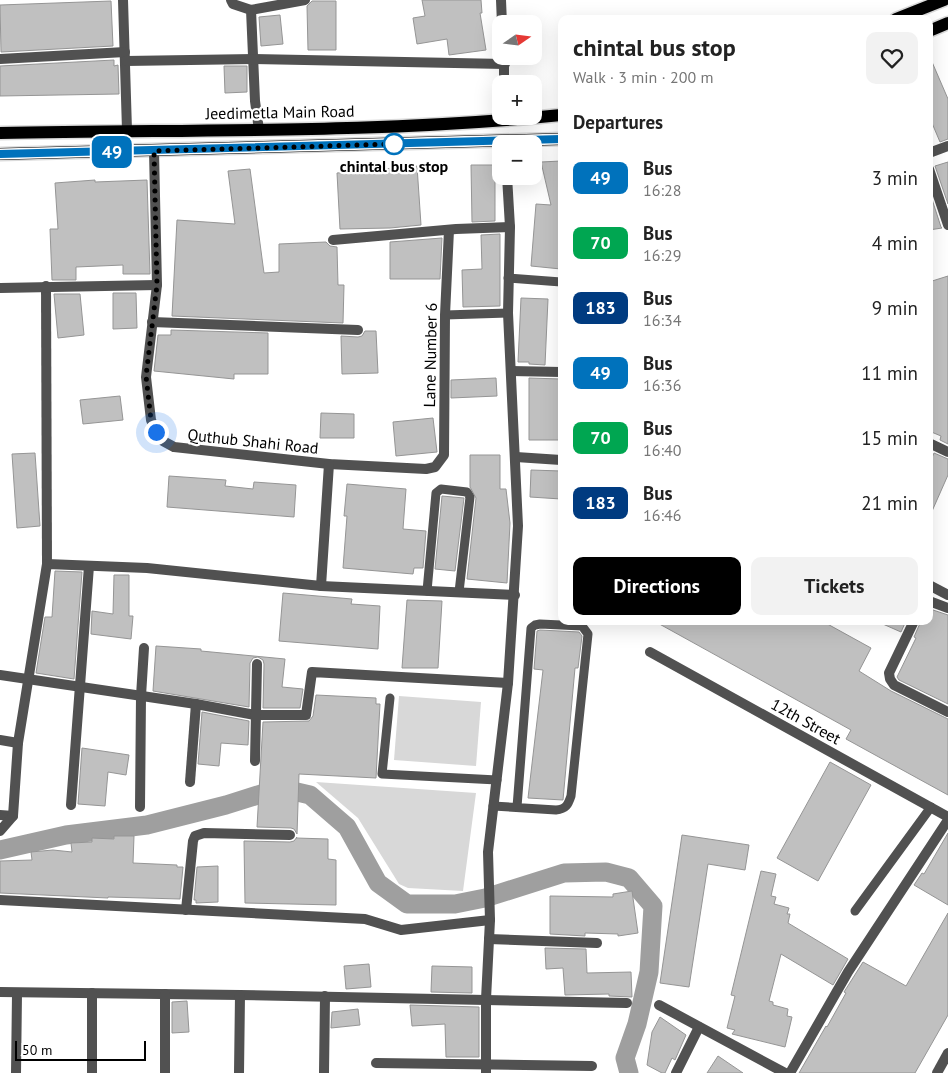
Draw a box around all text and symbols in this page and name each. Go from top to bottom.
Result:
north arrow [492,15,542,65]
map controls [492,15,542,185]
text: chintal bus stop [573,32,736,63]
button: heart [866,32,918,84]
text: Walk · 3 min · 200 m [573,67,713,87]
button: + [492,75,542,125]
street label: Jeedimetla Main Road [204,101,355,123]
text: Departures [573,110,663,134]
marker: chintal bus stop [383,133,405,155]
button: − [492,135,542,185]
line badge: 49 [90,136,134,168]
text: 49 [102,140,122,163]
place label: chintal bus stop [340,156,449,176]
text: Bus [643,156,672,180]
text: 49 [590,166,611,189]
text: 3 min [872,166,918,190]
text: 16:28 [643,180,681,200]
text: Bus [643,221,672,245]
text: 70 [590,231,611,254]
text: 4 min [872,231,918,255]
text: 16:29 [643,245,681,265]
text: Bus [643,286,672,310]
text: 183 [585,296,616,319]
text: 9 min [872,296,918,320]
street label: Lane Number 6 [419,303,441,407]
text: 16:34 [643,310,681,330]
text: Bus [643,351,672,375]
text: 49 [590,361,611,384]
text: 11 min [861,361,918,385]
text: 16:36 [643,375,681,395]
text: Bus [643,416,672,440]
your location [144,420,169,445]
street label: Quthub Shahi Road [186,424,320,458]
text: 70 [590,426,611,449]
text: 15 min [861,426,918,450]
text: 16:40 [643,440,681,460]
text: Bus [643,481,672,505]
text: 183 [585,491,616,514]
text: 21 min [861,491,918,515]
text: 16:46 [643,505,681,525]
button: Directions [573,557,741,615]
button: Tickets [751,557,918,615]
street label: 12th Street [768,694,845,749]
scale bar [15,1038,146,1061]
text: 50 m [22,1041,52,1059]

